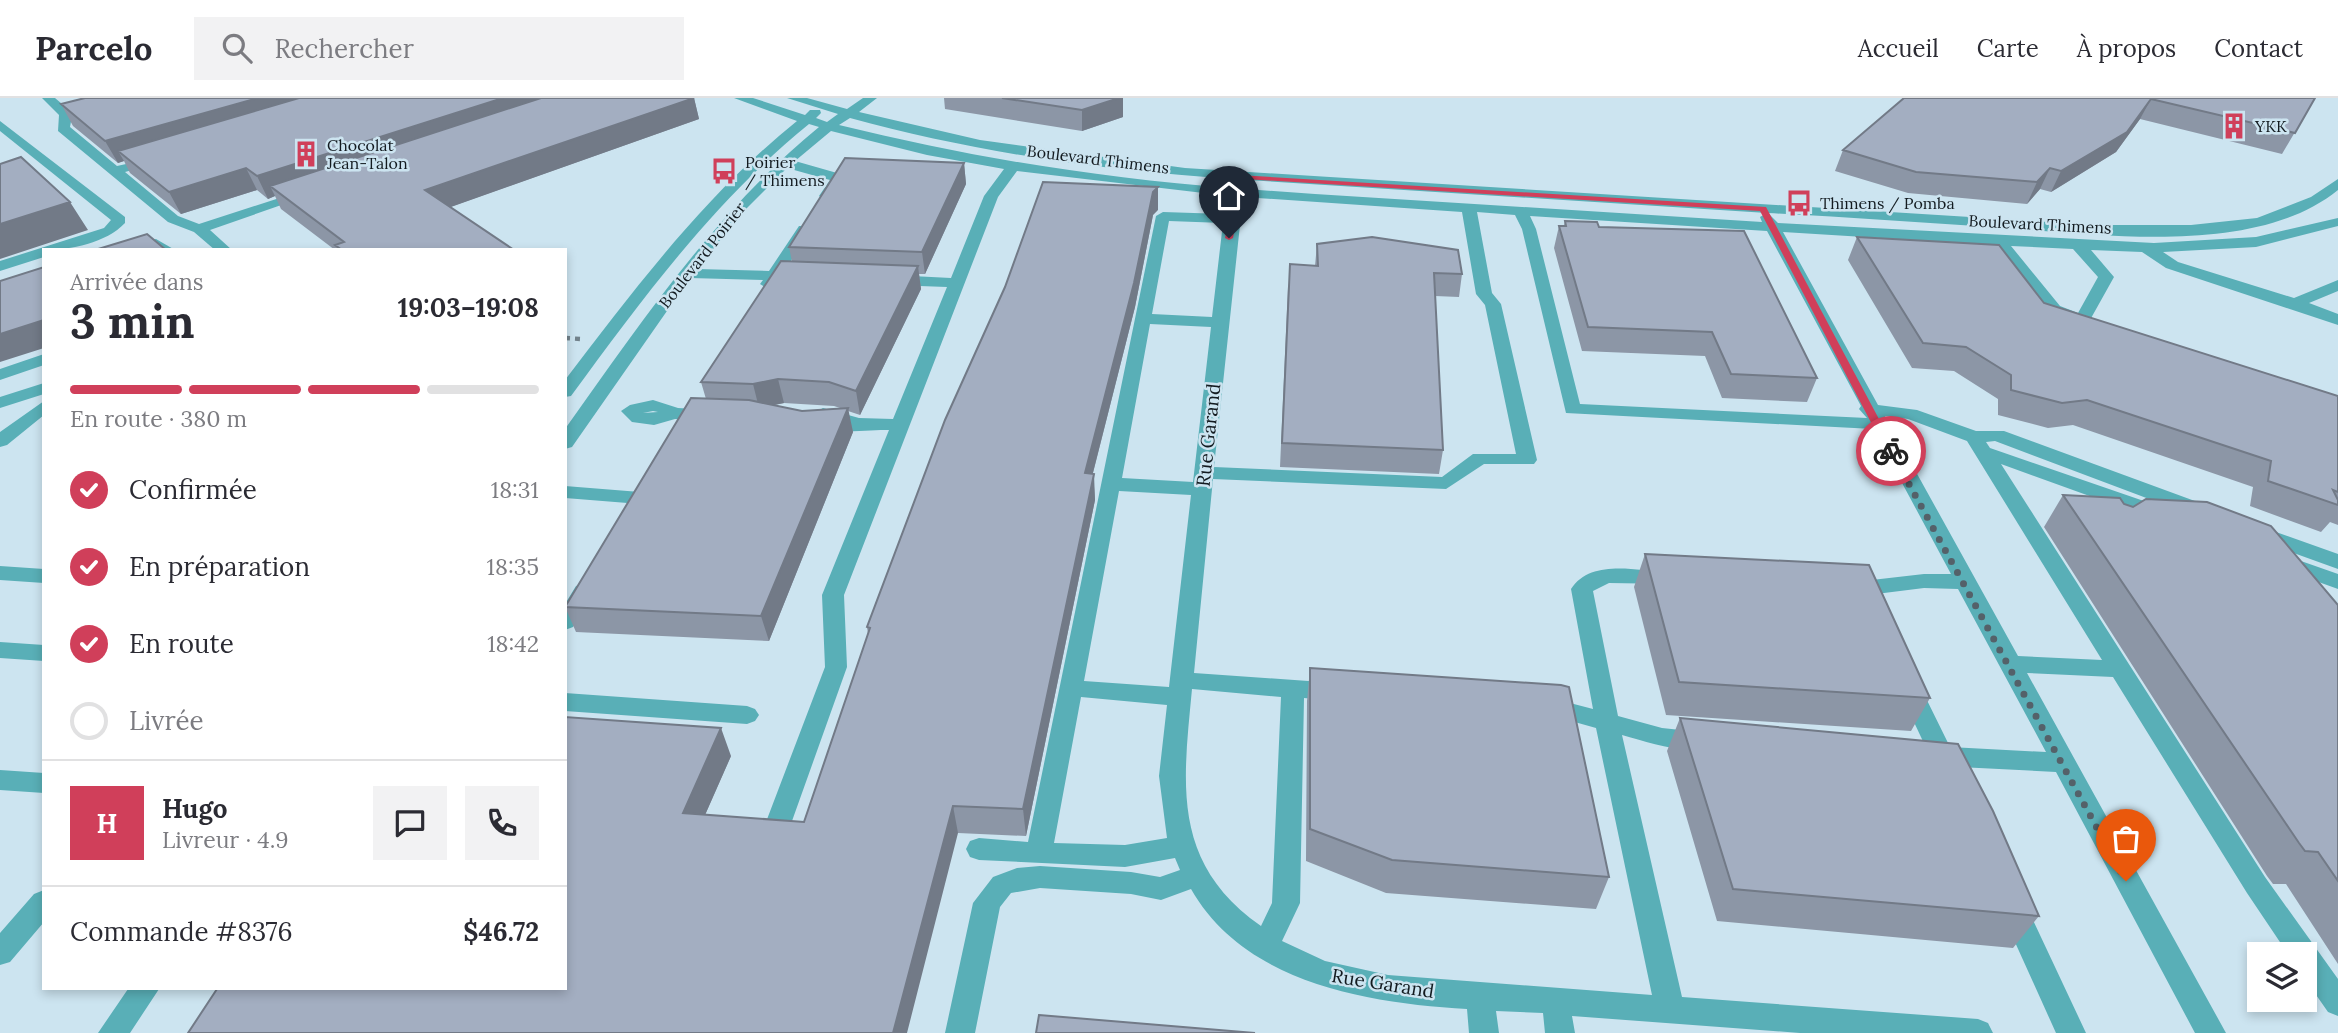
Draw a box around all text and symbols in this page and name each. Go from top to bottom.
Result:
search box [194,17,684,80]
text: Parcelo [35,27,152,69]
icon: search [218,29,256,67]
text: Rechercher [274,32,414,65]
text: Accueil [1858,33,1939,64]
text: Carte [1977,33,2039,64]
text: À propos [2077,33,2176,64]
text: Contact [2214,33,2303,64]
building icon: YKK [2219,111,2249,141]
place label: YKK [2254,116,2287,136]
place label: Chocolat Jean-Talon [326,135,408,173]
building icon: Chocolat Jean-Talon [291,139,321,169]
street label: Boulevard Thimens [1026,140,1170,178]
place label: Poirier / Thimens [745,152,825,191]
bus stop icon: Poirier / Thimens [709,156,739,186]
pin [1199,166,1259,238]
icon: home [1210,177,1248,215]
bus stop icon: Thimens / Pomba [1784,188,1814,218]
place label: Thimens / Pomba [1820,193,1955,214]
street label: Boulevard Poirier [654,198,750,312]
street label: Boulevard Thimens [1968,210,2112,238]
text: Arrivée dans [70,267,203,296]
text: 19:03–19:08 [398,291,539,324]
text: 3 min [70,292,195,351]
street label: Rue Garand [1191,382,1225,488]
text: En route · 380 m [70,404,247,433]
courier [1856,416,1926,486]
icon: bike [1872,432,1910,470]
icon: check [70,471,108,509]
text: Confirmée [129,473,257,506]
text: 18:31 [491,475,539,504]
icon: check [70,548,108,586]
text: En préparation [129,550,310,583]
text: 18:35 [487,552,539,581]
icon: check [70,625,108,663]
text: En route [129,627,234,660]
text: 18:42 [487,629,539,658]
text: Livrée [129,704,204,737]
button: chat [373,786,447,860]
button: phone [465,786,539,860]
text: Hugo [162,792,227,825]
text: H [97,807,117,840]
pin [2096,809,2156,881]
icon: bag [2107,820,2145,858]
text: Livreur · 4.9 [162,825,289,854]
text: Commande #8376 [70,915,293,948]
text: $46.72 [463,915,539,948]
map controls [2247,942,2317,1012]
button: layers [2247,942,2317,1012]
street label: Rue Garand [1330,963,1436,1003]

